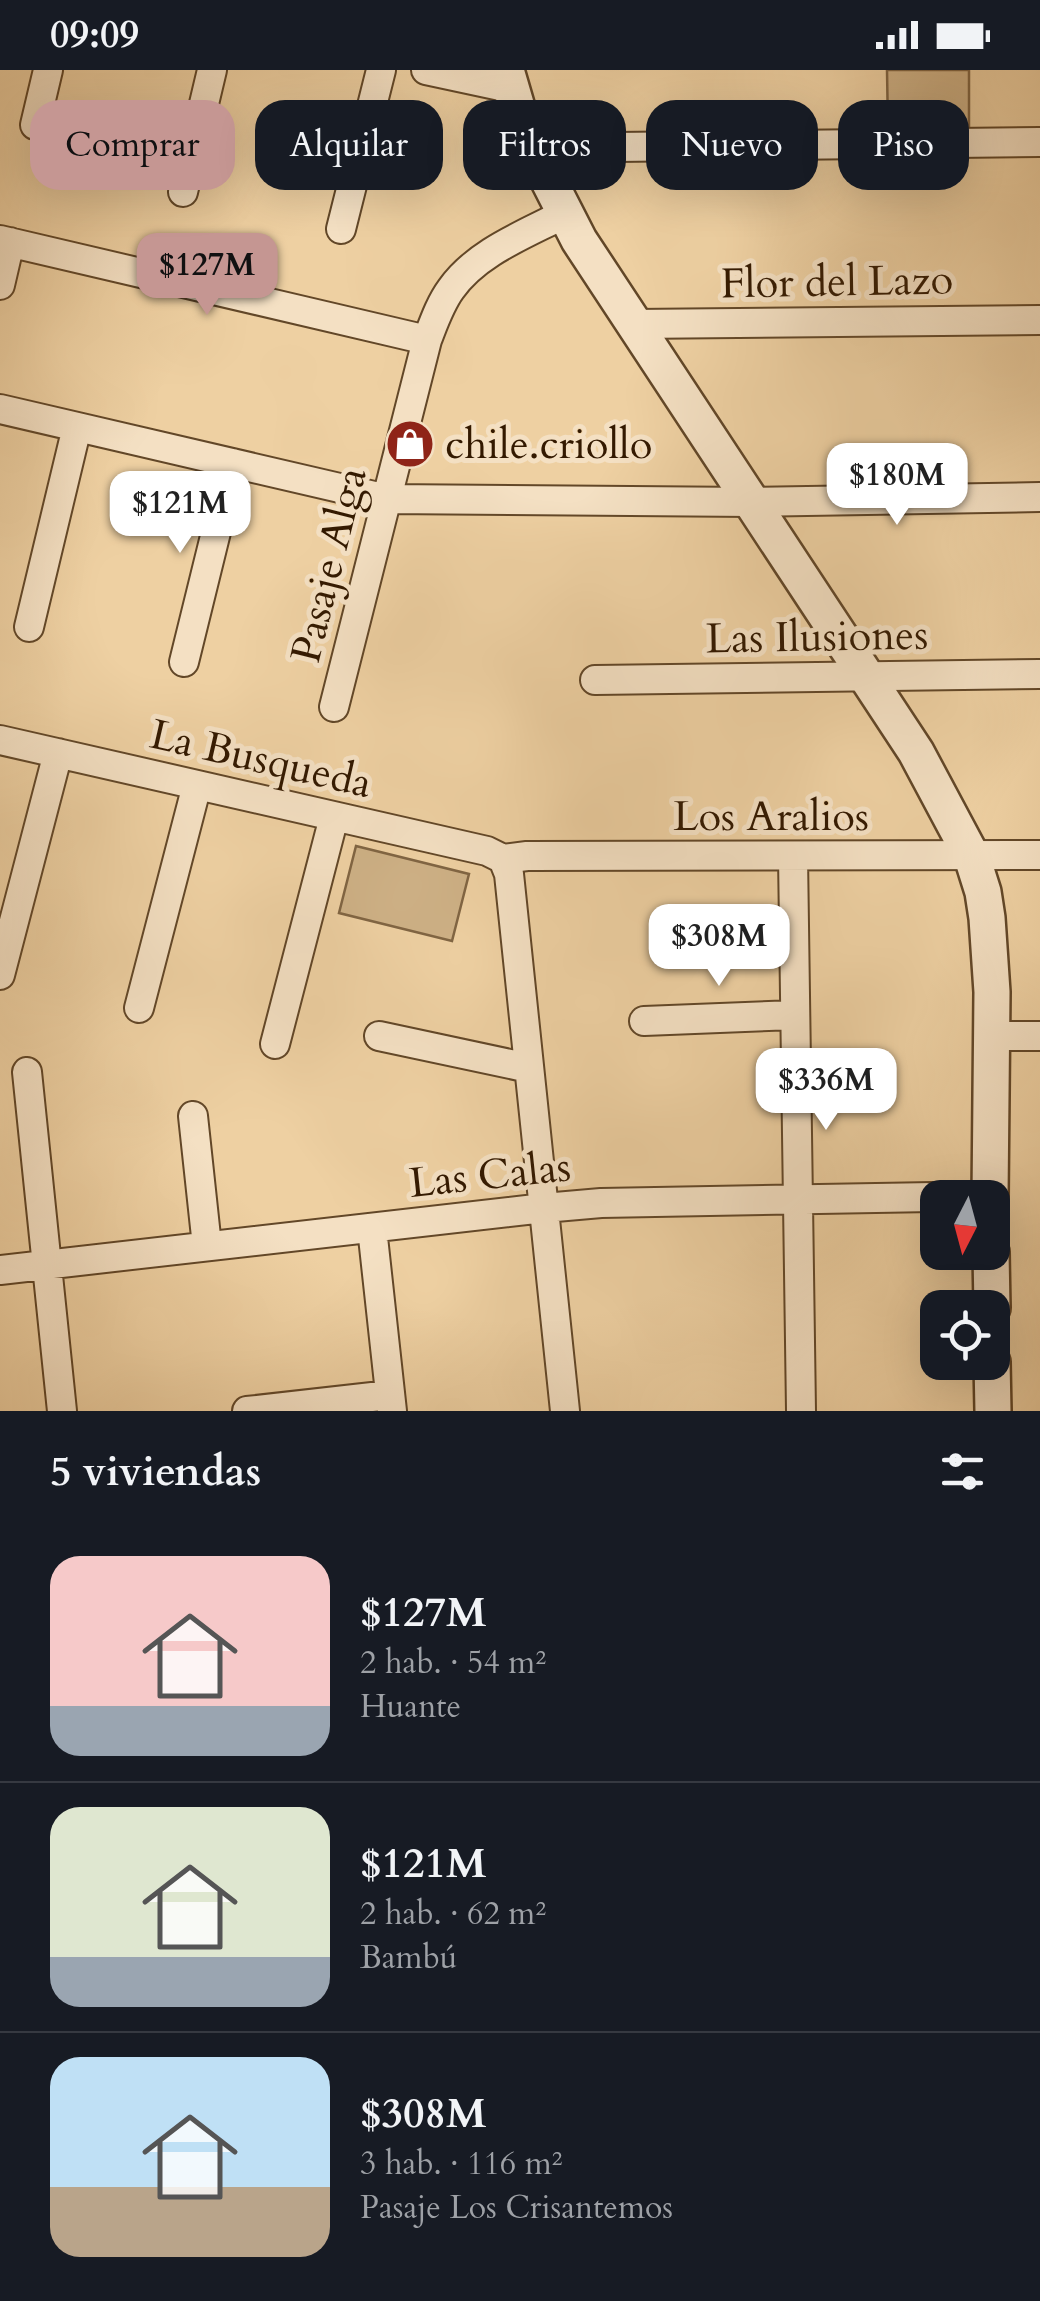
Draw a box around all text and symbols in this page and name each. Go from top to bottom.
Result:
text: 09:09 [50,9,139,61]
chip: Comprar [30,100,235,190]
chip: Alquilar [255,100,443,190]
chip: Filtros [463,100,626,190]
chip: Nuevo [646,100,818,190]
chip: Piso [838,100,969,190]
pin: $127M [137,233,277,318]
text: $127M [159,243,255,287]
street label: Flor del Lazo [720,251,954,313]
place label: chile.criollo [445,416,653,473]
shop icon: chile.criollo [384,418,436,470]
pin: $180M [827,443,967,528]
text: $180M [849,453,945,497]
street label: Pasaje Alga [277,461,381,669]
pin: $121M [110,471,250,556]
text: $121M [132,481,228,525]
street label: Las Ilusiones [705,607,929,667]
street label: La Busqueda [145,706,377,812]
street label: Los Aralios [673,788,869,845]
pin: $308M [649,904,789,989]
text: $308M [671,914,767,958]
pin: $336M [756,1048,896,1133]
text: $336M [778,1058,874,1102]
street label: Las Calas [406,1138,574,1212]
north arrow [920,1180,1010,1270]
map controls [920,1180,1010,1380]
button: locate [920,1290,1010,1380]
text: 5 viviendas [50,1443,261,1500]
icon: filters [935,1444,990,1499]
text: $127M [360,1584,487,1641]
icon: home [130,1596,250,1716]
text: 2 hab. · 54 m² [360,1641,546,1685]
text: Huante [360,1685,461,1729]
text: $121M [360,1835,487,1892]
icon: home [130,1847,250,1967]
text: 2 hab. · 62 m² [360,1892,546,1936]
text: Bambú [360,1936,457,1980]
text: $308M [360,2085,487,2142]
icon: home [130,2097,250,2217]
text: 3 hab. · 116 m² [360,2142,563,2186]
text: Pasaje Los Crisantemos [360,2186,673,2230]

